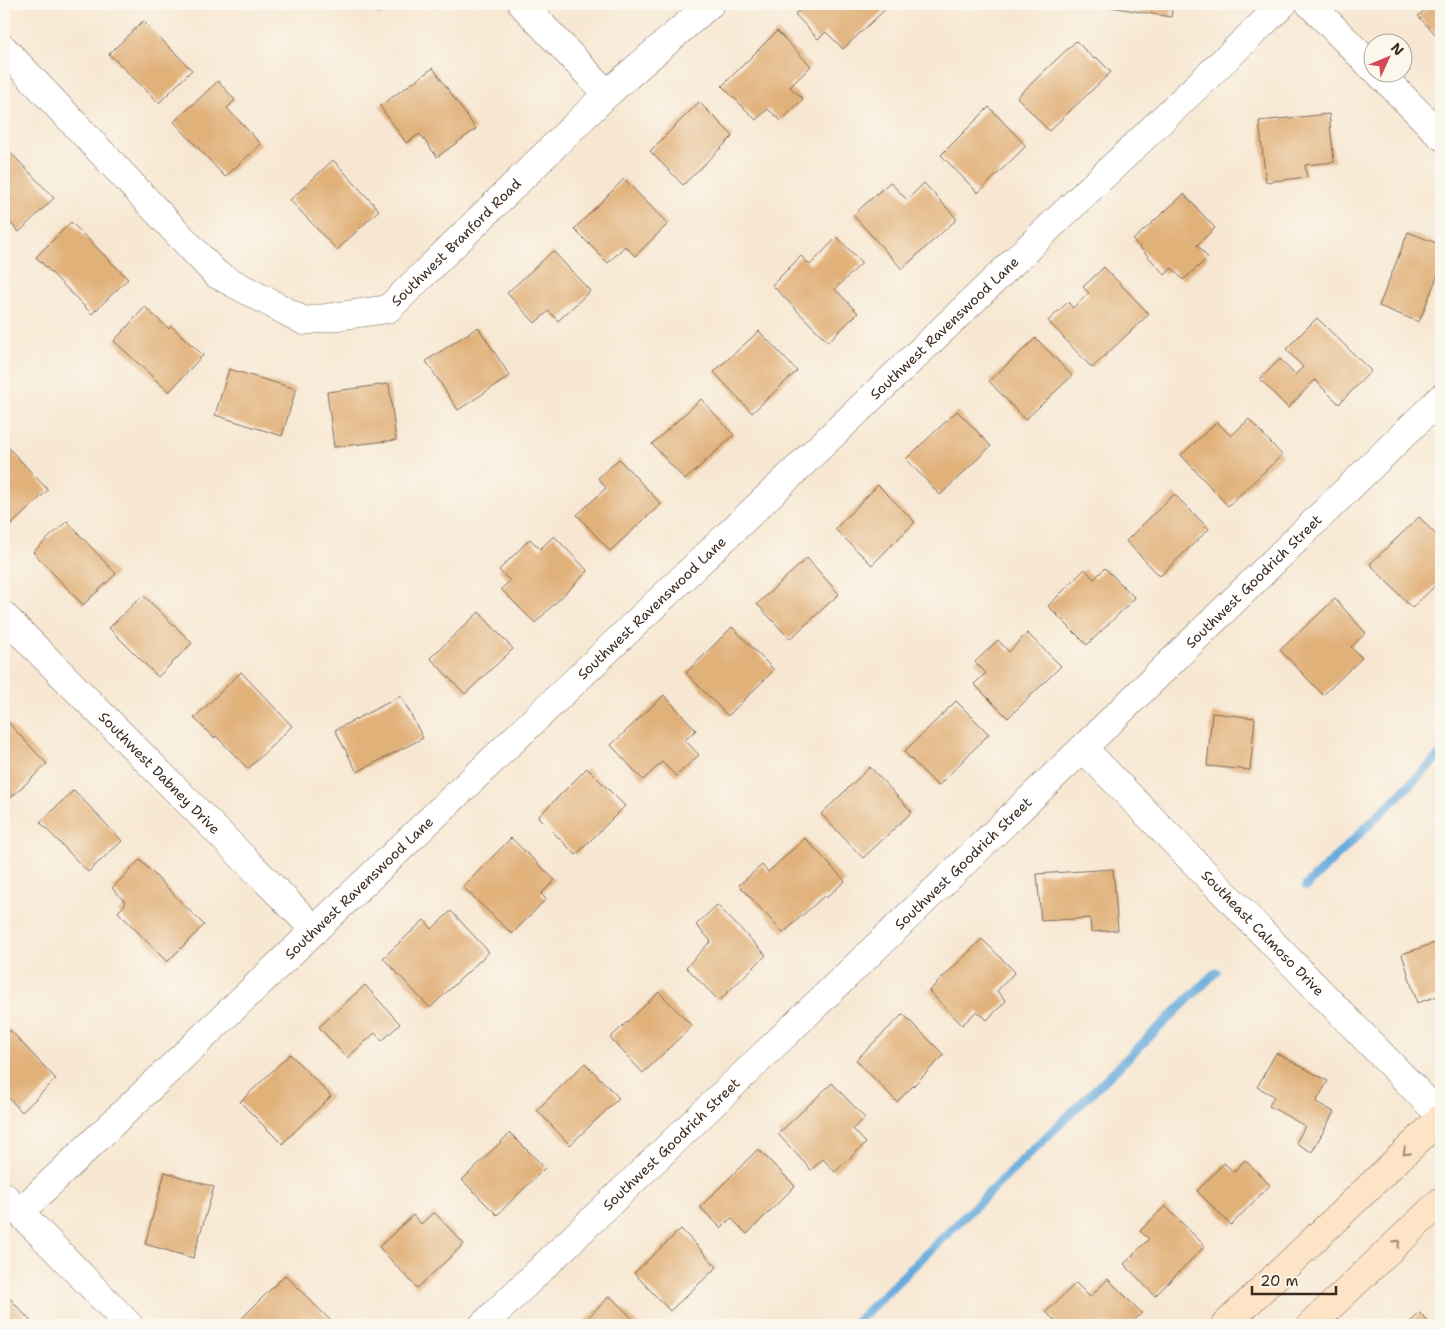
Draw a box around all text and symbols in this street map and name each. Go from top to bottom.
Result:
north arrow [1362,32,1412,82]
text: N [1387,39,1408,59]
street label: Southwest Branford Road [387,175,525,310]
street label: Southwest Ravenswood Lane [866,253,1022,403]
street label: Southwest Goodrich Street [1182,511,1326,652]
street label: Southwest Ravenswood Lane [573,533,730,683]
street label: Southwest Dabney Drive [95,708,224,838]
street label: Southwest Goodrich Street [891,793,1035,933]
street label: Southwest Ravenswood Lane [281,813,437,963]
street label: Southeast Calmoso Drive [1198,866,1328,1000]
street label: Southwest Goodrich Street [599,1074,744,1214]
one-way arrow [1403,1146,1412,1155]
one-way arrow [1391,1240,1400,1249]
scale bar [1252,1264,1336,1296]
text: 20 m [1260,1271,1299,1291]

